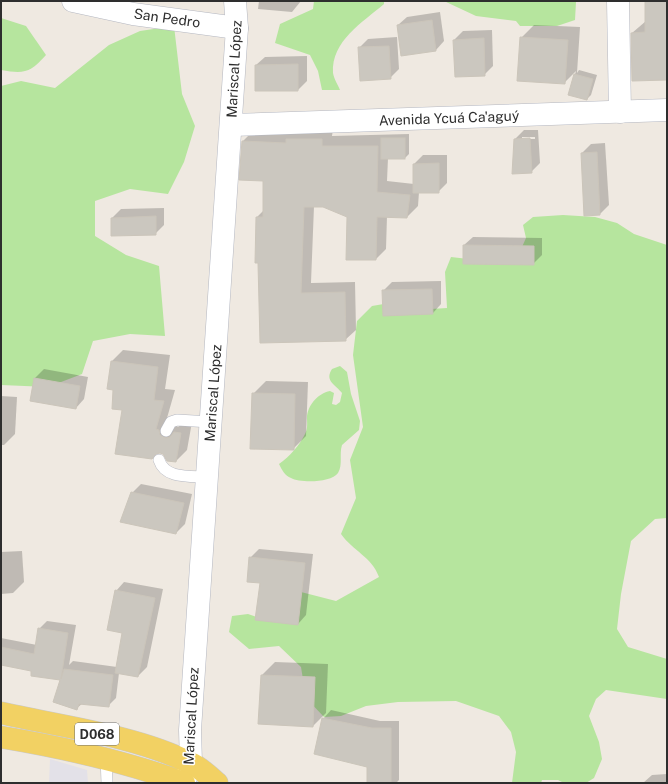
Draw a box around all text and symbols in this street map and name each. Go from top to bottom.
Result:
street label: San Pedro [133,5,201,31]
street label: Mariscal López [223,20,245,118]
street label: Avenida Ycuá Ca'aguý [378,108,520,128]
street label: Mariscal López [202,344,224,442]
street label: Mariscal López [180,667,202,765]
road number: D068 [75,723,119,745]

